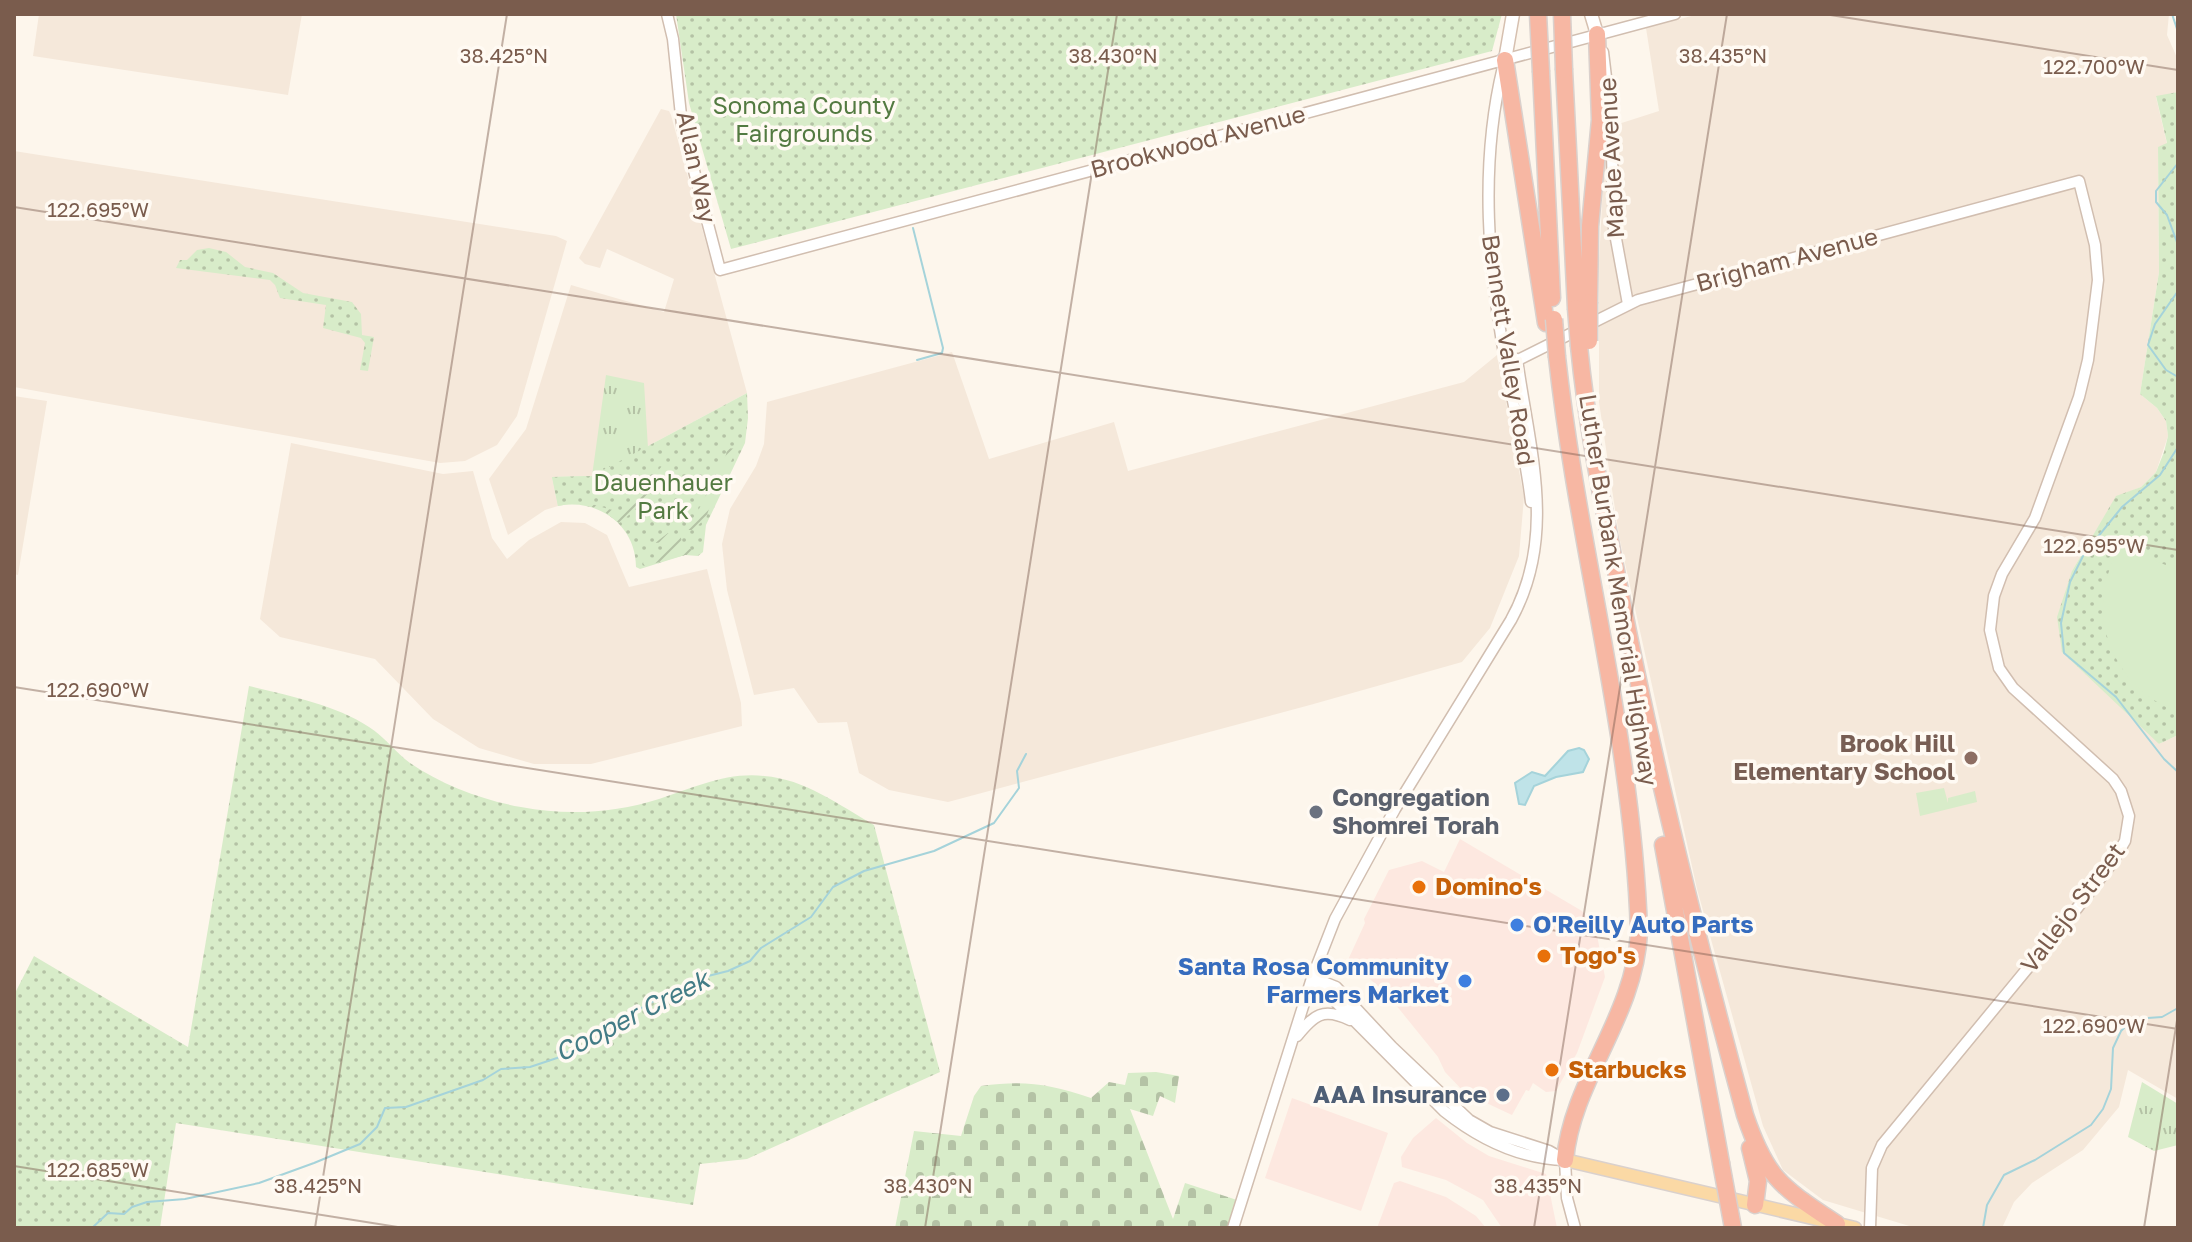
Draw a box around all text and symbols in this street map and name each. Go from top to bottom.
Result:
text: 38.425°N [460,43,548,67]
text: 38.430°N [1068,43,1158,67]
text: 38.435°N [1679,43,1767,67]
text: 122.700°W [2043,54,2145,78]
street label: Maple Avenue [1592,77,1629,239]
park label: Sonoma County Fairgrounds [713,90,896,147]
street label: Brookwood Avenue [1087,98,1308,183]
street label: Allan Way [671,108,723,225]
text: 122.695°W [47,197,149,221]
street label: Brigham Avenue [1693,220,1881,297]
street label: Bennett Valley Road [1477,232,1542,467]
street label: Luther Burbank Memorial Highway [1574,392,1665,788]
park label: Dauenhauer Park [593,467,733,524]
text: 122.695°W [2043,533,2145,557]
text: 122.690°W [47,677,149,701]
place label: Brook Hill Elementary School [1733,728,1955,785]
marker: Brook Hill Elementary School [1962,749,1980,767]
place label: Congregation Shomrei Torah [1332,782,1499,839]
marker: Congregation Shomrei Torah [1307,803,1325,821]
street label: Vallejo Street [2014,836,2130,978]
place label: Domino's [1435,871,1542,900]
marker: Domino's [1410,878,1428,896]
place label: O'Reilly Auto Parts [1533,909,1754,938]
marker: O'Reilly Auto Parts [1508,916,1526,934]
place label: Togo's [1560,940,1636,969]
marker: Togo's [1535,947,1553,965]
place label: Santa Rosa Community Farmers Market [1178,951,1450,1008]
water label: Cooper Creek [549,962,716,1068]
marker: Santa Rosa Community Farmers Market [1456,972,1474,990]
text: 122.690°W [2043,1013,2145,1037]
place label: Starbucks [1568,1054,1687,1083]
marker: Starbucks [1543,1061,1561,1079]
place label: AAA Insurance [1313,1079,1487,1108]
marker: AAA Insurance [1494,1086,1512,1104]
text: 122.685°W [47,1157,149,1181]
text: 38.425°N [274,1173,362,1197]
text: 38.430°N [883,1173,973,1197]
text: 38.435°N [1494,1173,1582,1197]

